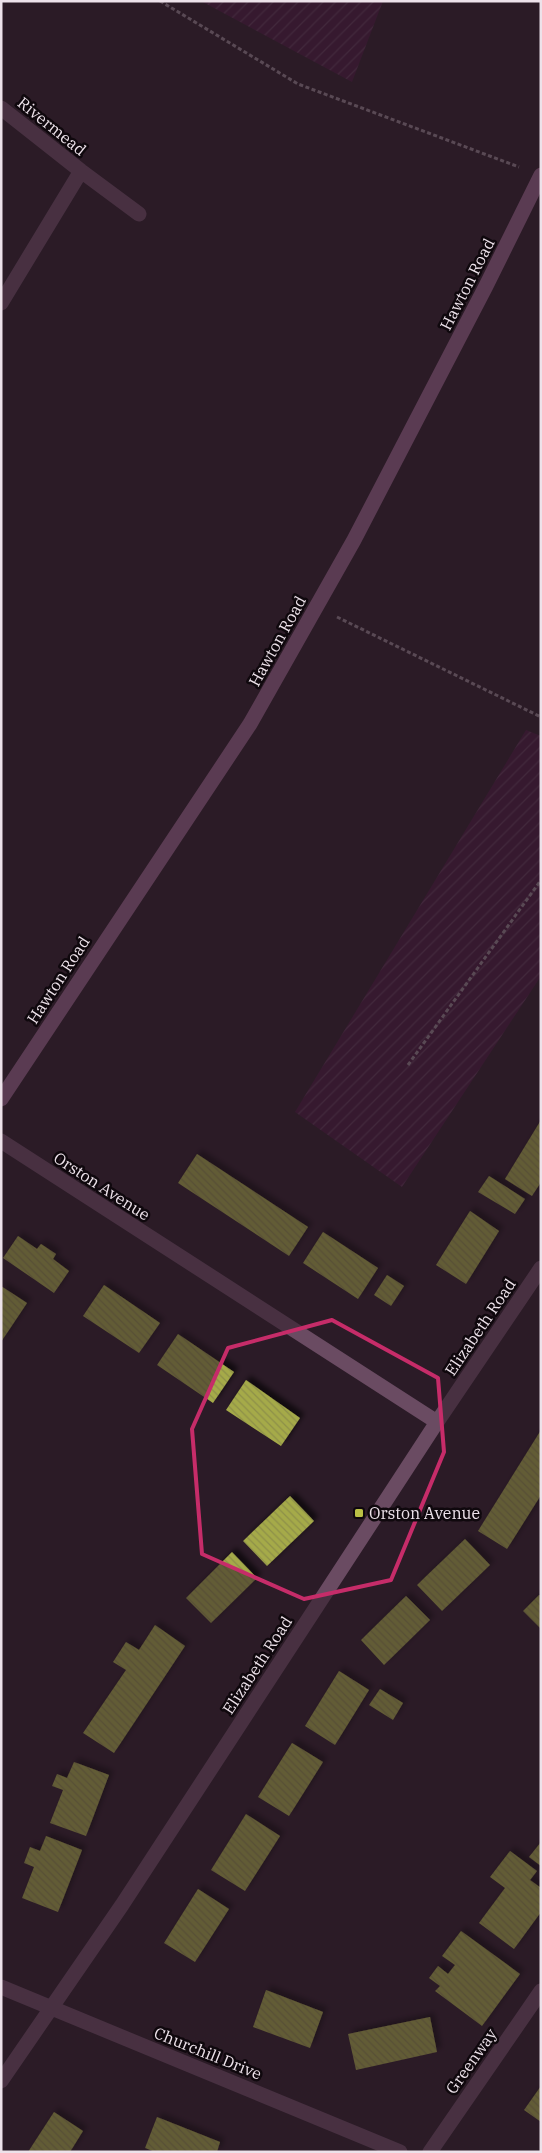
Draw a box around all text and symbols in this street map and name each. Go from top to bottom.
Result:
street label: Rivermead [14,92,90,160]
street label: Hawton Road [435,234,499,333]
street label: Hawton Road [244,592,310,690]
street label: Hawton Road [22,932,94,1028]
street label: Orston Avenue [50,1147,154,1225]
street label: Elizabeth Road [440,1275,520,1379]
place label: Orston Avenue [369,1503,480,1523]
marker: Orston Avenue [353,1507,365,1519]
street label: Elizabeth Road [218,1612,296,1718]
street label: Churchill Drive [151,2022,265,2084]
street label: Greenway [441,2024,501,2098]

